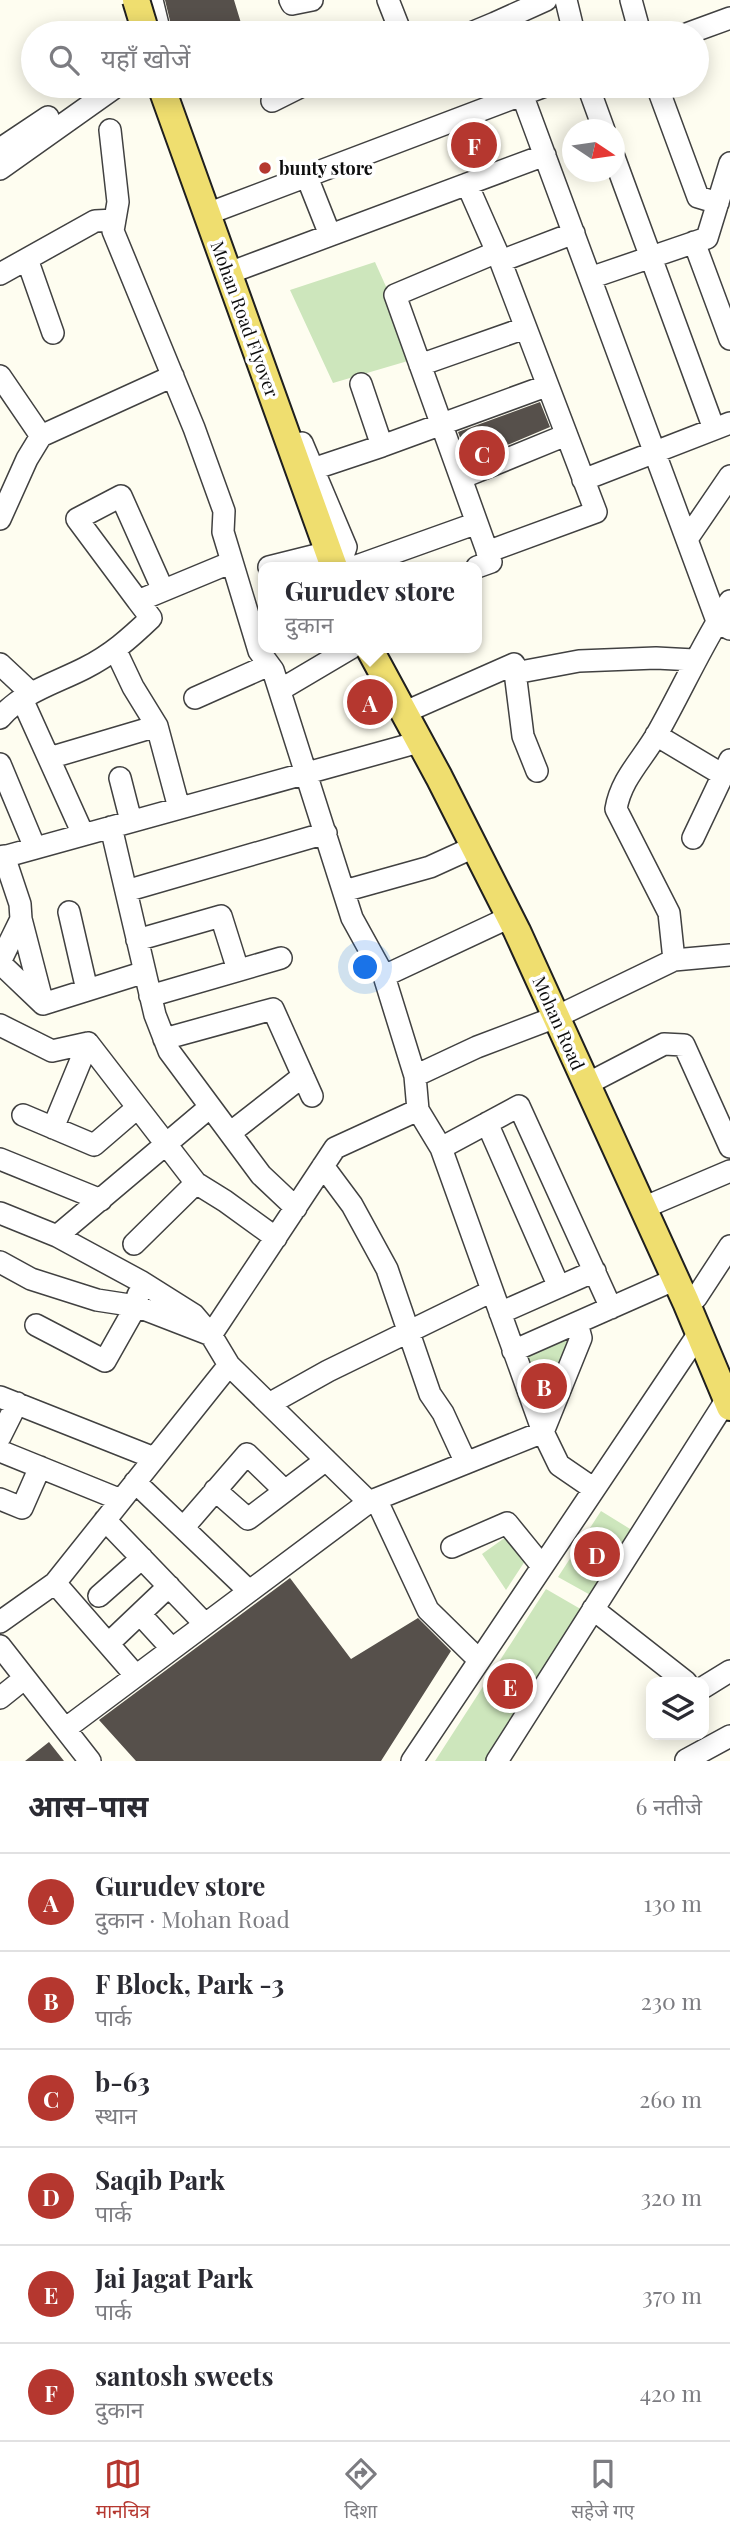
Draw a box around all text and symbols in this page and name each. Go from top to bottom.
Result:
search box [21,21,709,98]
text: यहाँ खोजें [101,40,190,75]
icon: search [45,41,83,79]
pin: F [451,119,497,171]
north arrow [562,119,625,182]
place label: bunty store [279,156,373,180]
marker: bunty store [257,160,273,176]
street label: Mohan Road Flyover [206,237,284,401]
pin: C [459,427,505,479]
popup [258,562,482,653]
text: Gurudev store [285,573,455,608]
text: दुकान [285,608,333,639]
pin: A [347,676,393,728]
your location [348,950,382,984]
street label: Mohan Road [528,972,591,1074]
pin: B [521,1360,567,1412]
pin: D [574,1528,620,1580]
pin: E [487,1660,533,1712]
map controls [646,1677,709,1740]
button: layers [646,1677,709,1740]
text: आस-पास [28,1785,148,1825]
text: 6 नतीजे [635,1790,702,1821]
text: Gurudev store [95,1868,265,1903]
text: A [43,1887,59,1918]
text: 130 m [644,1887,702,1918]
text: दुकान · Mohan Road [95,1903,290,1934]
text: F Block, Park -3 [95,1966,284,2001]
text: B [43,1985,59,2016]
text: 230 m [641,1985,702,2016]
text: पार्क [95,2001,132,2032]
text: b-63 [95,2064,150,2099]
text: C [43,2083,59,2114]
text: 260 m [639,2083,702,2114]
text: स्थान [95,2099,137,2130]
text: Saqib Park [95,2162,225,2197]
text: D [42,2181,60,2212]
text: 320 m [641,2181,702,2212]
text: पार्क [95,2197,132,2228]
text: Jai Jagat Park [95,2260,253,2295]
text: E [44,2279,58,2310]
text: 370 m [642,2279,702,2310]
text: पार्क [95,2295,132,2326]
text: santosh sweets [95,2358,274,2393]
text: F [44,2377,58,2408]
text: 420 m [640,2377,702,2408]
text: दुकान [95,2393,144,2424]
tab: मानचित्र [96,2455,150,2526]
tab: दिशा [342,2455,380,2526]
tab: सहेजे गए [571,2455,634,2526]

